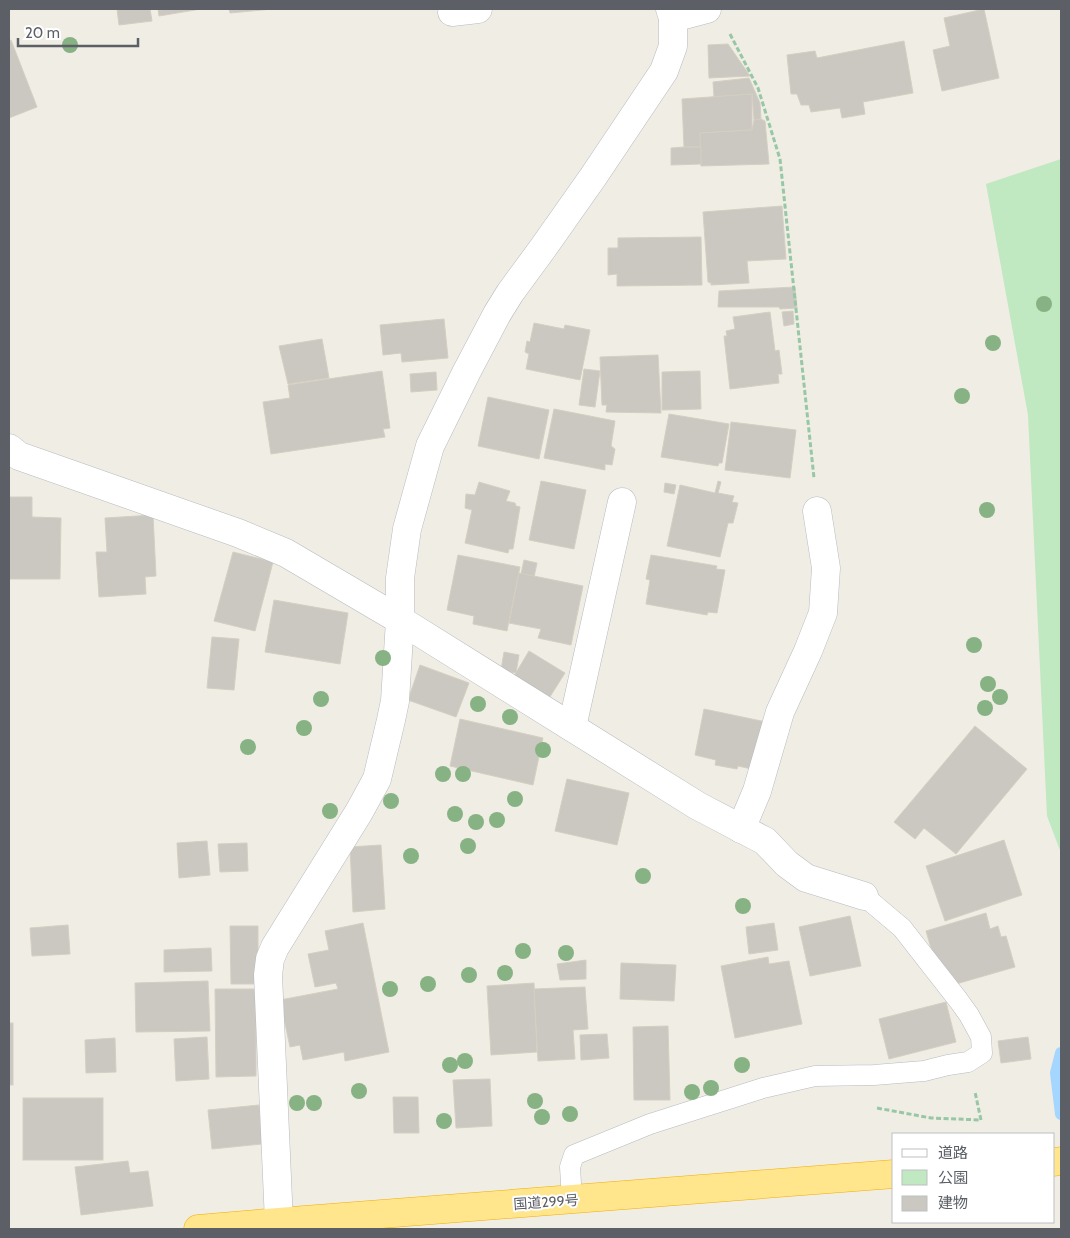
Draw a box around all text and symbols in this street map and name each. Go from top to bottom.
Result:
scale bar [18,15,138,47]
text: 20 m [25,24,60,42]
legend [892,1133,1055,1223]
text: 道路 [938,1144,968,1162]
text: 公園 [938,1169,968,1187]
street label: 国道299号 [513,1191,579,1213]
text: 建物 [938,1194,968,1212]

